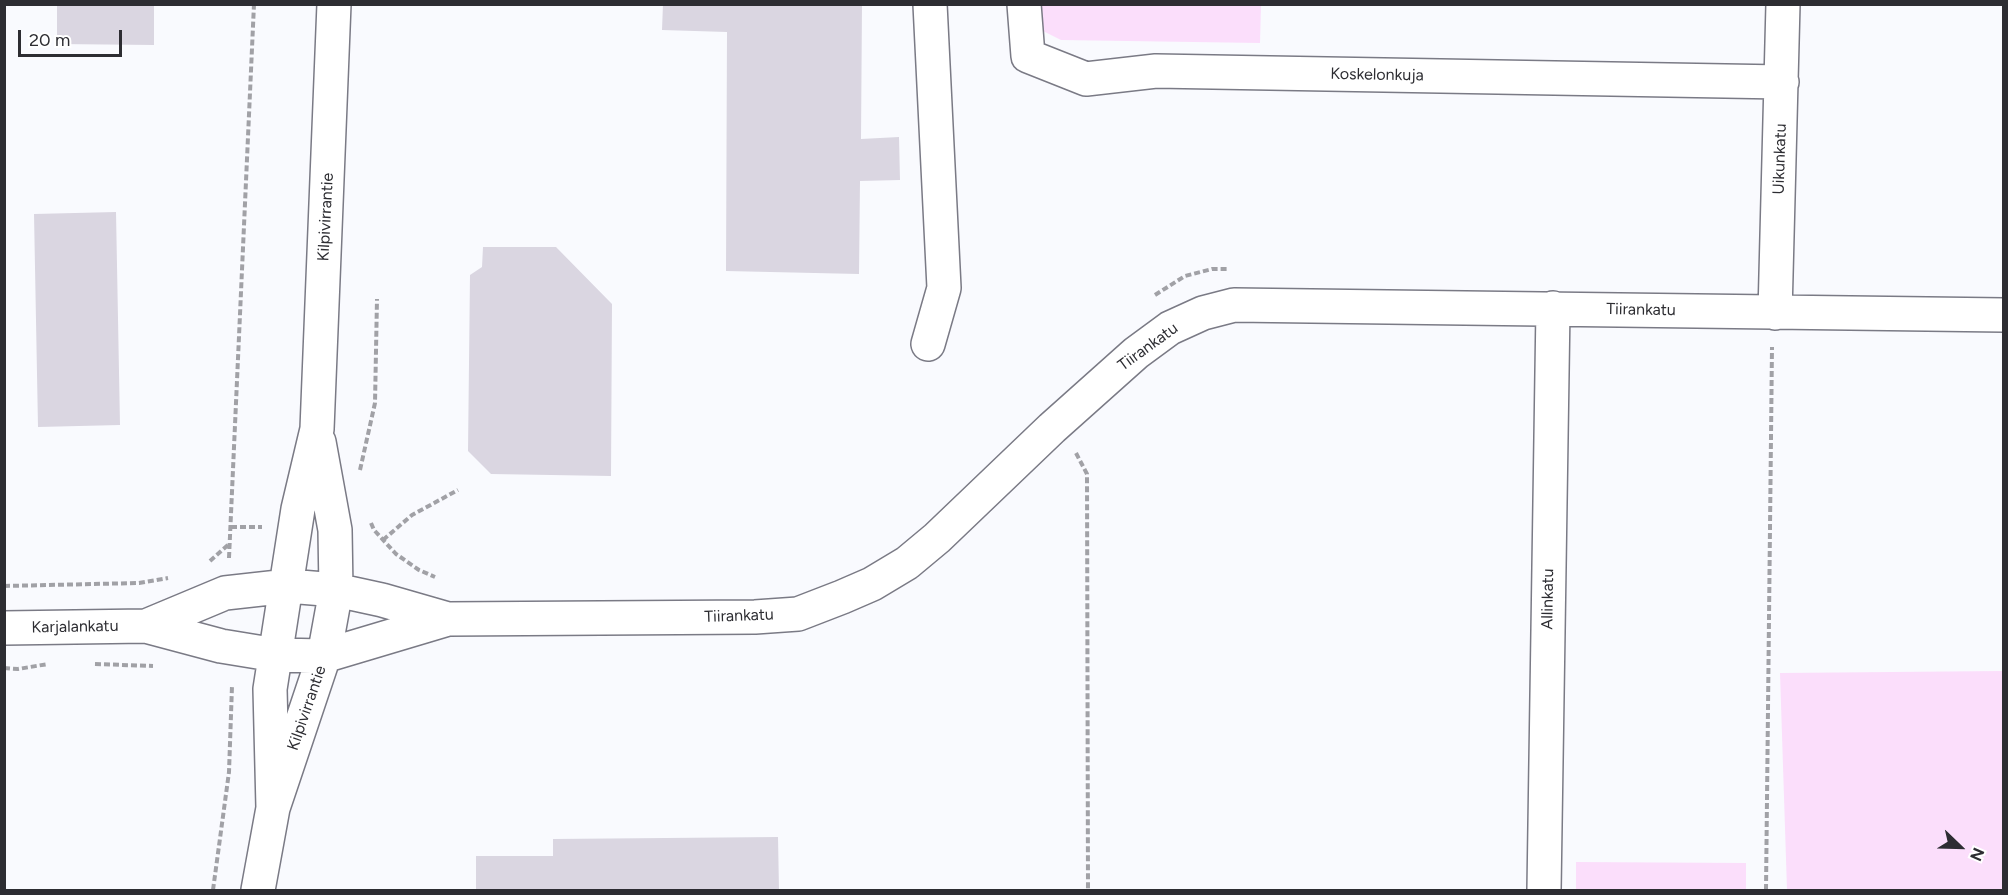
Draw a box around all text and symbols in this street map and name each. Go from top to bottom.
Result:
scale bar [21,18,124,56]
text: 20 m [29,29,70,51]
street label: Koskelonkuja [1330,65,1424,85]
street label: Uikunkatu [1769,123,1791,195]
street label: Kilpivirrantie [314,172,338,262]
street label: Tiirankatu [1606,300,1676,320]
street label: Tiirankatu [1114,319,1182,375]
street label: Allinkatu [1538,568,1558,630]
street label: Tiirankatu [704,605,774,627]
street label: Karjalankatu [31,617,119,637]
street label: Kilpivirrantie [284,663,330,753]
north arrow [1930,817,1990,877]
text: N [1966,845,1988,864]

